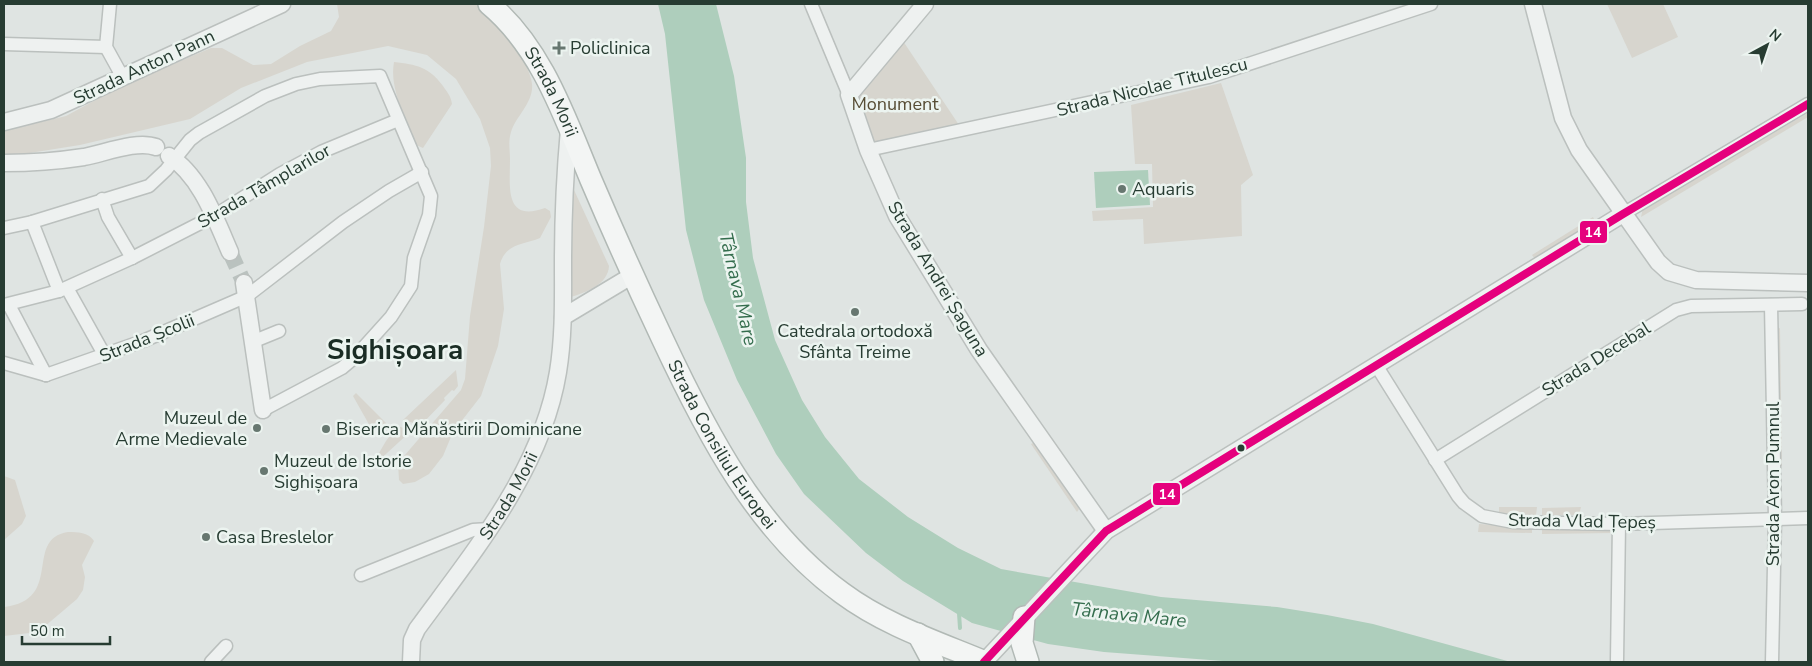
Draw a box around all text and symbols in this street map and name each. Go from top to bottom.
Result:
north arrow [1742,20,1792,70]
street label: Strada Anton Pann [69,24,219,110]
text: N [1765,25,1785,46]
place label: Policlinica [570,36,651,60]
marker: Policlinica [552,41,566,55]
street label: Strada Morii [519,42,584,141]
street label: Strada Nicolae Titulescu [1054,52,1250,122]
park label: Monument [851,92,939,116]
street label: Strada Tâmplarilor [193,138,335,234]
place label: Aquaris [1132,177,1194,201]
marker: Aquaris [1116,183,1128,195]
street label: Strada Andrei Șaguna [882,197,994,361]
line badge: 14 [1579,220,1608,244]
text: 14 [1585,223,1602,242]
water label: Târnava Mare [712,230,764,348]
marker: Catedrala ortodoxă Sfânta Treime [849,306,861,318]
street label: Strada Școlii [96,308,198,368]
street label: Strada Decebal [1537,316,1655,402]
place label: Catedrala ortodoxă Sfânta Treime [777,319,933,364]
district label: Sighișoara [327,331,463,369]
street label: Strada Consiliul Europei [662,356,782,534]
street label: Strada Aron Pumnul [1761,401,1785,566]
place label: Muzeul de Arme Medievale [115,406,247,451]
place label: Biserica Mănăstirii Dominicane [336,417,582,441]
marker: Muzeul de Arme Medievale [251,422,263,434]
marker: Biserica Mănăstirii Dominicane [320,423,332,435]
unlabelled marker [1236,443,1246,453]
street label: Strada Morii [473,448,544,545]
place label: Muzeul de Istorie Sighișoara [274,449,412,494]
marker: Muzeul de Istorie Sighișoara [258,465,270,477]
line badge: 14 [1152,482,1181,506]
text: 14 [1159,485,1176,504]
street label: Strada Vlad Țepeș [1508,508,1656,534]
place label: Casa Breslelor [216,525,334,549]
marker: Casa Breslelor [200,531,212,543]
water label: Târnava Mare [1070,596,1188,634]
scale bar [22,614,110,646]
text: 50 m [30,621,65,641]

